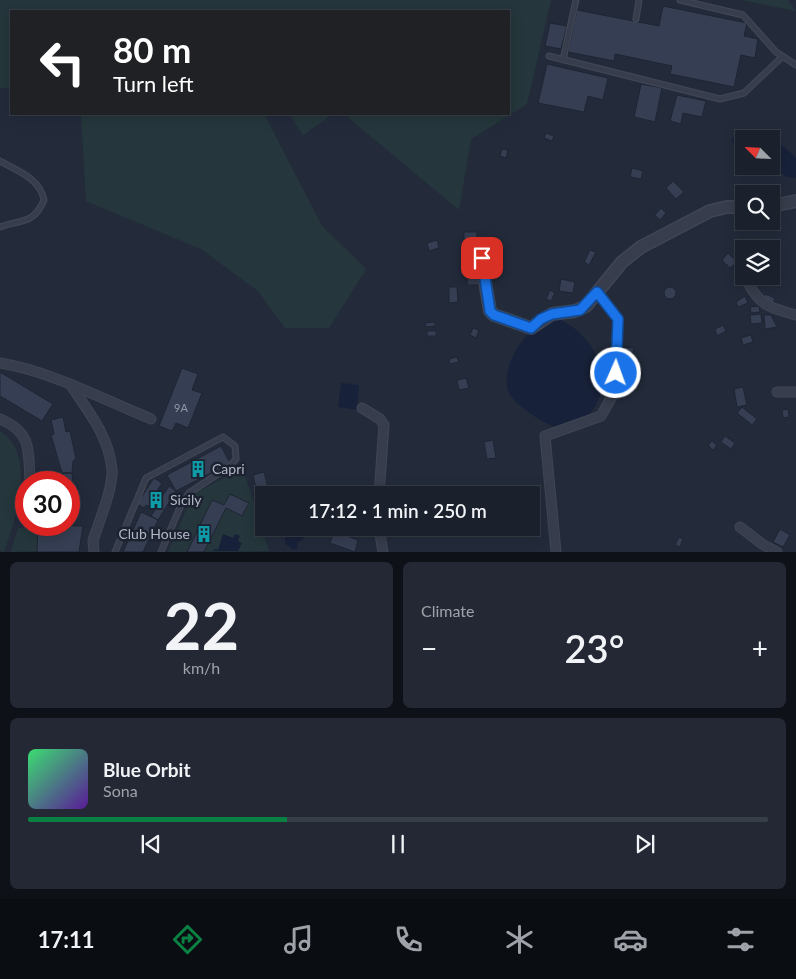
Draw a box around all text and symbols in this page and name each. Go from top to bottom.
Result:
text: 80 m [113,28,191,70]
icon: left [30,30,95,95]
text: Turn left [113,70,194,97]
north arrow [735,130,780,175]
map controls [735,130,780,285]
button: search [735,185,780,230]
pin [461,237,503,279]
button: layers [735,240,780,285]
icon: arrive [468,244,496,272]
position arrow [589,346,641,398]
house number: 9A [174,401,188,414]
building icon: Capri [188,459,208,479]
place label: Capri [212,460,245,477]
speed limit sign: 30 [15,471,80,536]
building icon: Sicily [146,490,166,510]
place label: Sicily [170,491,202,508]
text: 17:12 · 1 min · 250 m [308,499,487,522]
building icon: Club House [194,524,214,544]
place label: Club House [118,525,190,542]
text: 22 [164,586,239,664]
text: Climate [421,601,474,620]
text: 23° [565,625,624,671]
text: − [421,631,437,665]
text: + [752,631,768,665]
text: km/h [183,658,220,677]
text: Blue Orbit [103,758,191,781]
text: Sona [103,781,138,800]
icon: previous [137,830,165,858]
icon: pause [384,830,412,858]
icon: next [631,830,659,858]
icon: directions [170,922,205,957]
icon: music [281,922,316,957]
icon: phone [391,922,426,957]
icon: climate [502,922,537,957]
icon: car [613,922,648,957]
icon: filters [723,922,758,957]
text: 17:11 [38,926,95,953]

